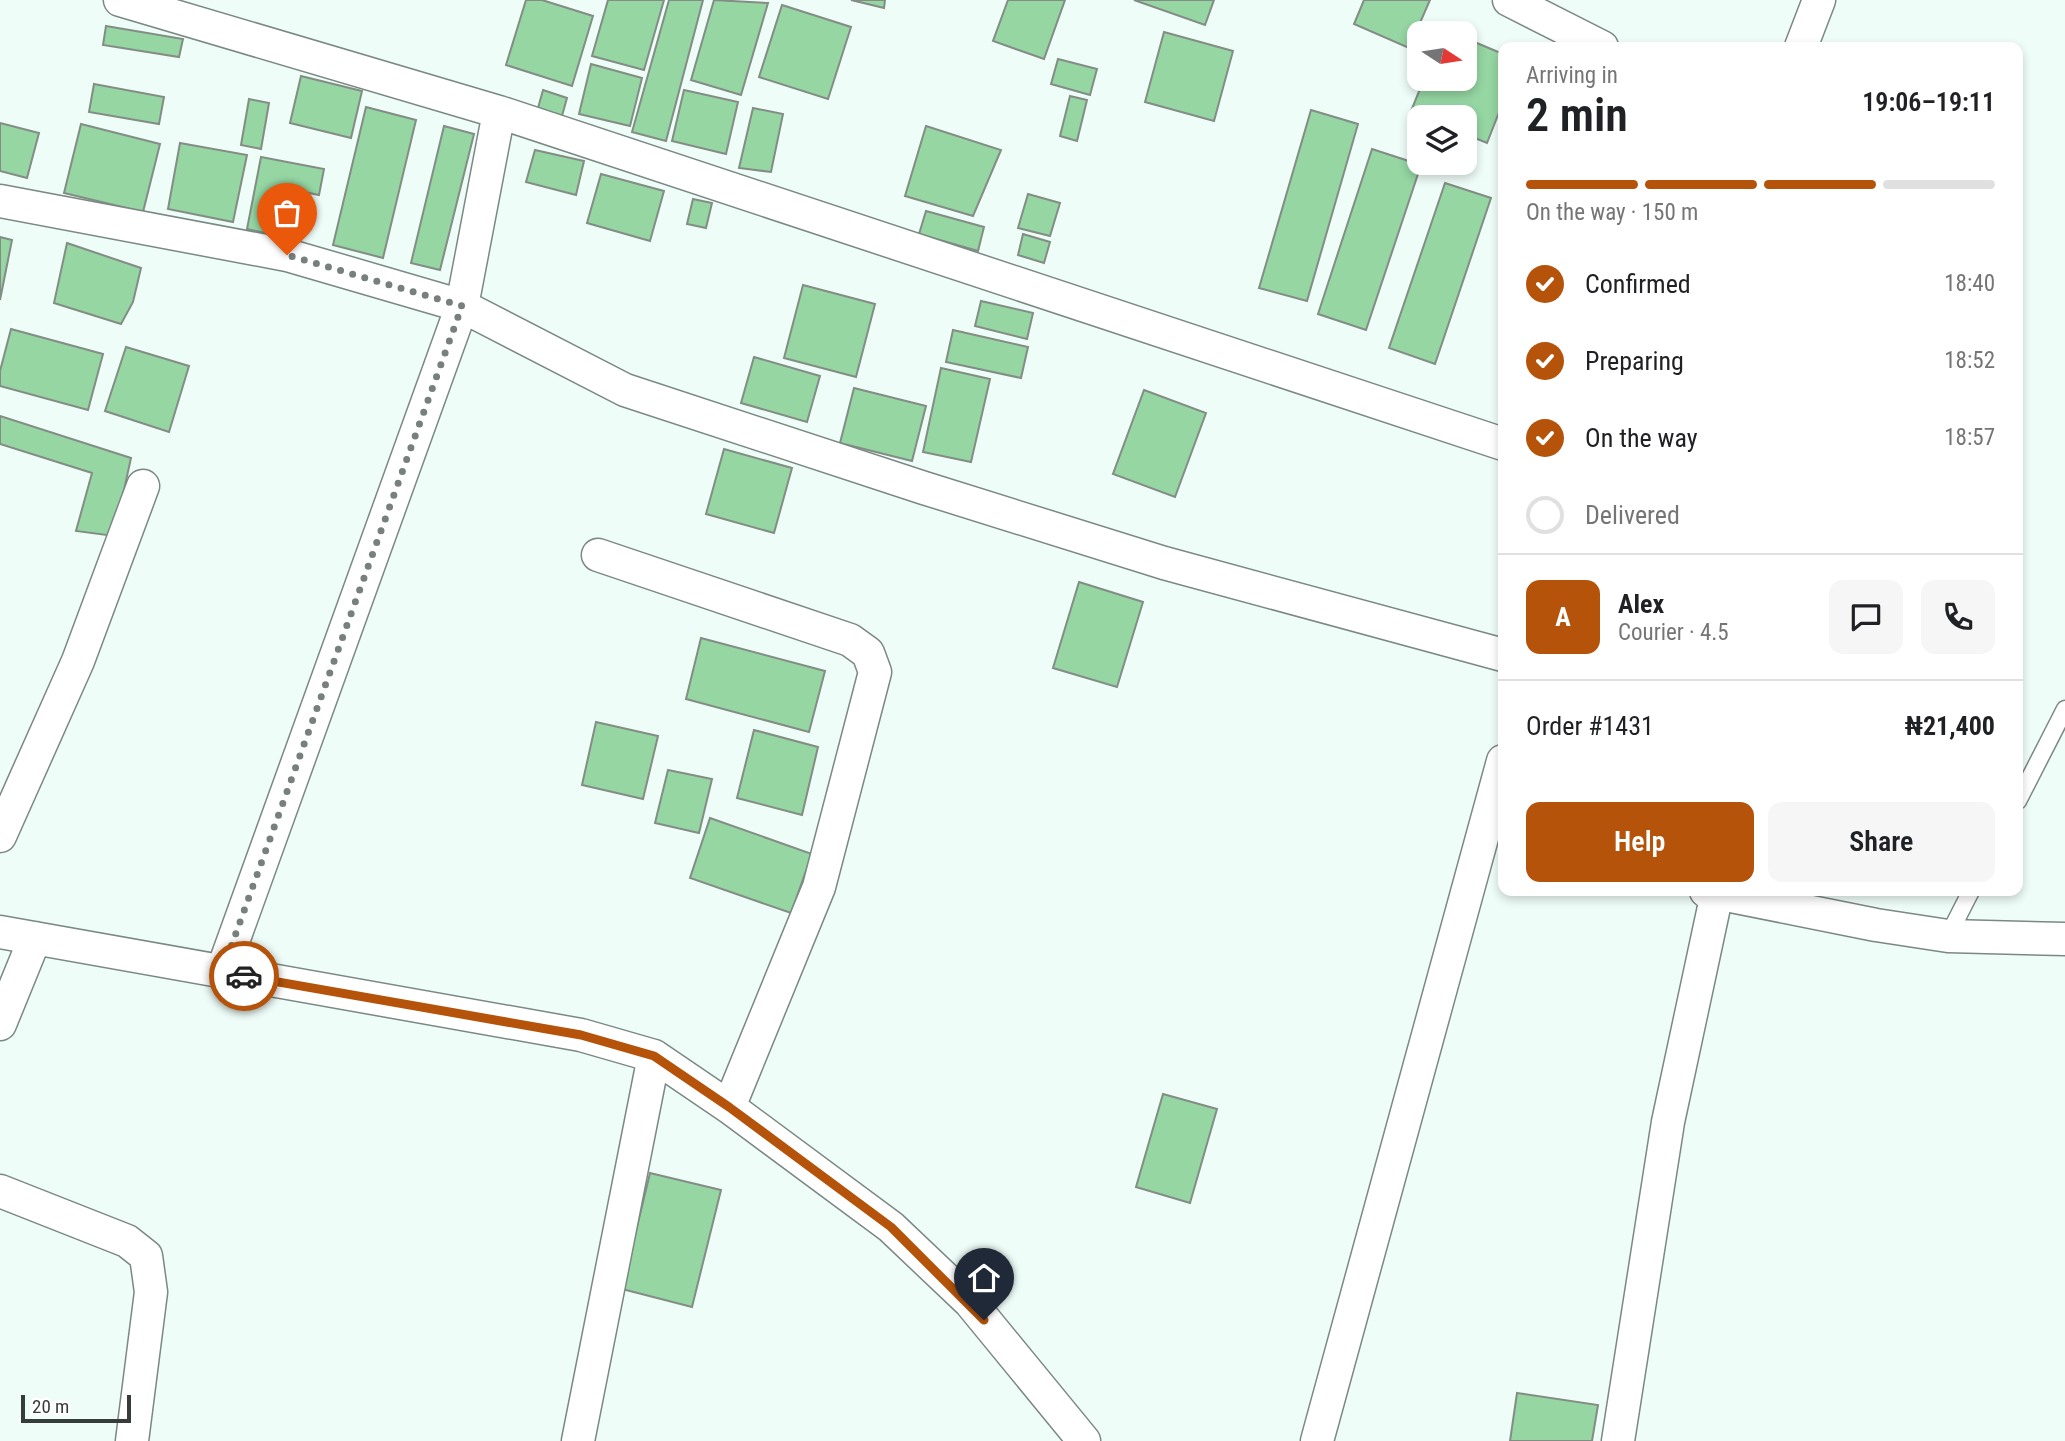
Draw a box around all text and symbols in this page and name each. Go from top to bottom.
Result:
north arrow [1407,21,1477,91]
map controls [1407,21,1477,175]
text: Arriving in [1526,62,1618,89]
text: 19:06–19:11 [1862,87,1995,117]
text: 2 min [1526,88,1628,142]
button: layers [1407,105,1477,175]
pin [257,183,317,255]
icon: bag [268,194,306,232]
text: On the way · 150 m [1526,199,1698,226]
icon: check [1526,265,1564,303]
text: Confirmed [1585,269,1691,299]
text: 18:40 [1944,270,1995,297]
icon: check [1526,342,1564,380]
text: Preparing [1585,346,1684,376]
text: 18:52 [1944,347,1995,374]
icon: check [1526,419,1564,457]
text: On the way [1585,423,1698,453]
text: 18:57 [1944,424,1995,451]
text: Delivered [1585,500,1680,530]
button: chat [1829,580,1903,654]
button: phone [1921,580,1995,654]
text: Alex [1618,589,1664,619]
text: A [1555,602,1571,632]
text: Courier · 4.5 [1618,619,1729,646]
text: Order #1431 [1526,711,1654,741]
text: ₦21,400 [1904,711,1995,741]
button: Help [1526,802,1754,882]
button: Share [1768,802,1995,882]
courier [209,941,279,1011]
icon: car [225,957,263,995]
pin [954,1248,1014,1320]
icon: home [965,1259,1003,1297]
scale bar [21,1392,131,1424]
text: 20 m [32,1395,69,1418]

